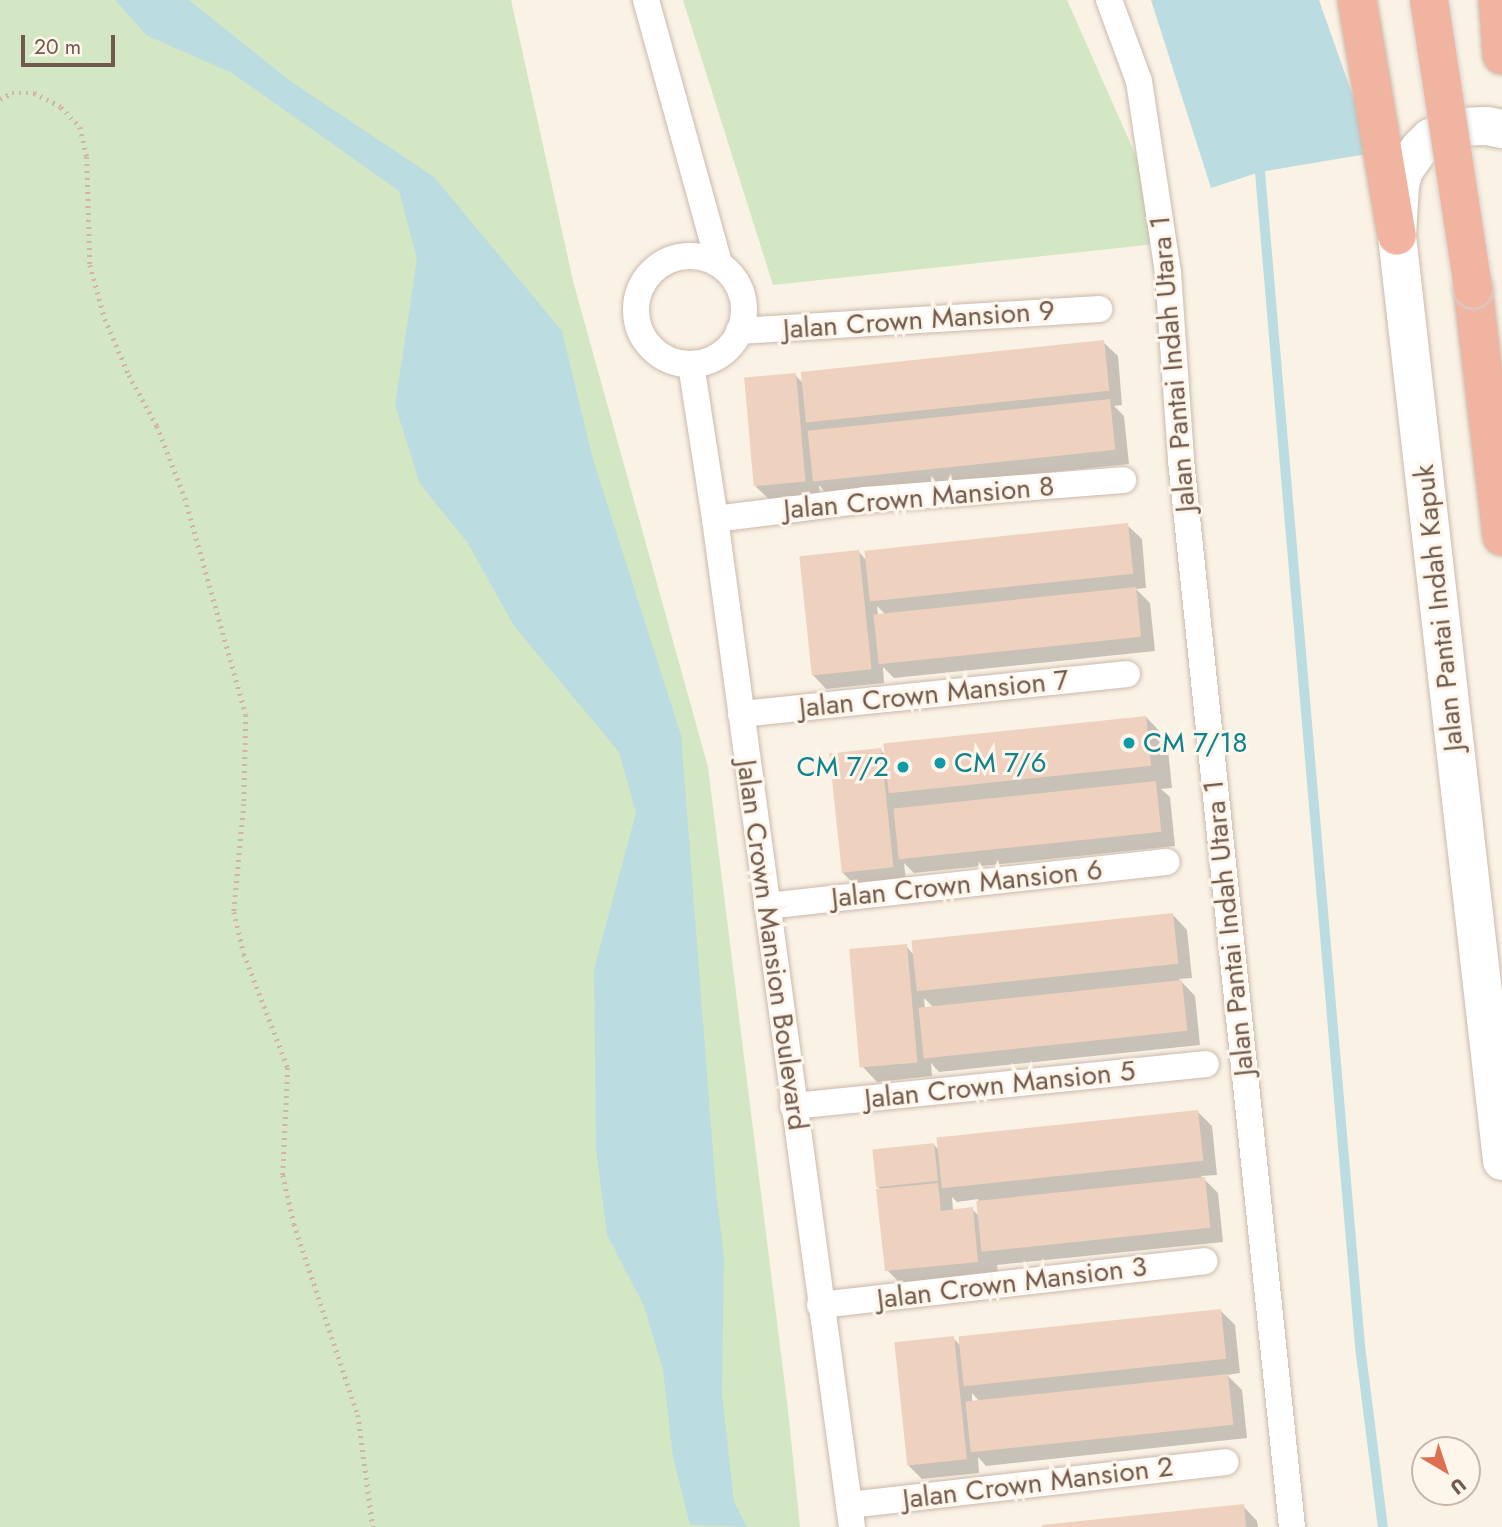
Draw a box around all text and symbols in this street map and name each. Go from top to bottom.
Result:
scale bar [24,21,119,65]
text: 20 m [34,32,81,62]
street label: Jalan Pantai Indah Utara 1 [1143,214,1203,514]
street label: Jalan Crown Mansion 9 [782,294,1056,346]
street label: Jalan Pantai Indah Kapuk [1407,463,1471,753]
street label: Jalan Crown Mansion 8 [782,469,1056,527]
street label: Jalan Crown Mansion 7 [797,663,1071,725]
place label: CM 7/18 [1143,726,1247,760]
marker: CM 7/18 [1121,735,1137,751]
place label: CM 7/6 [954,746,1047,780]
place label: CM 7/2 [796,750,889,784]
marker: CM 7/6 [932,755,948,771]
street label: Jalan Crown Mansion Boulevard [729,758,815,1132]
marker: CM 7/2 [895,759,911,775]
street label: Jalan Pantai Indah Utara 1 [1197,778,1261,1078]
street label: Jalan Crown Mansion 6 [830,853,1104,915]
street label: Jalan Crown Mansion 5 [863,1054,1137,1116]
street label: Jalan Crown Mansion 3 [875,1250,1149,1316]
north arrow [1411,1436,1481,1506]
street label: Jalan Crown Mansion 2 [901,1450,1175,1516]
text: U [1445,1471,1472,1501]

